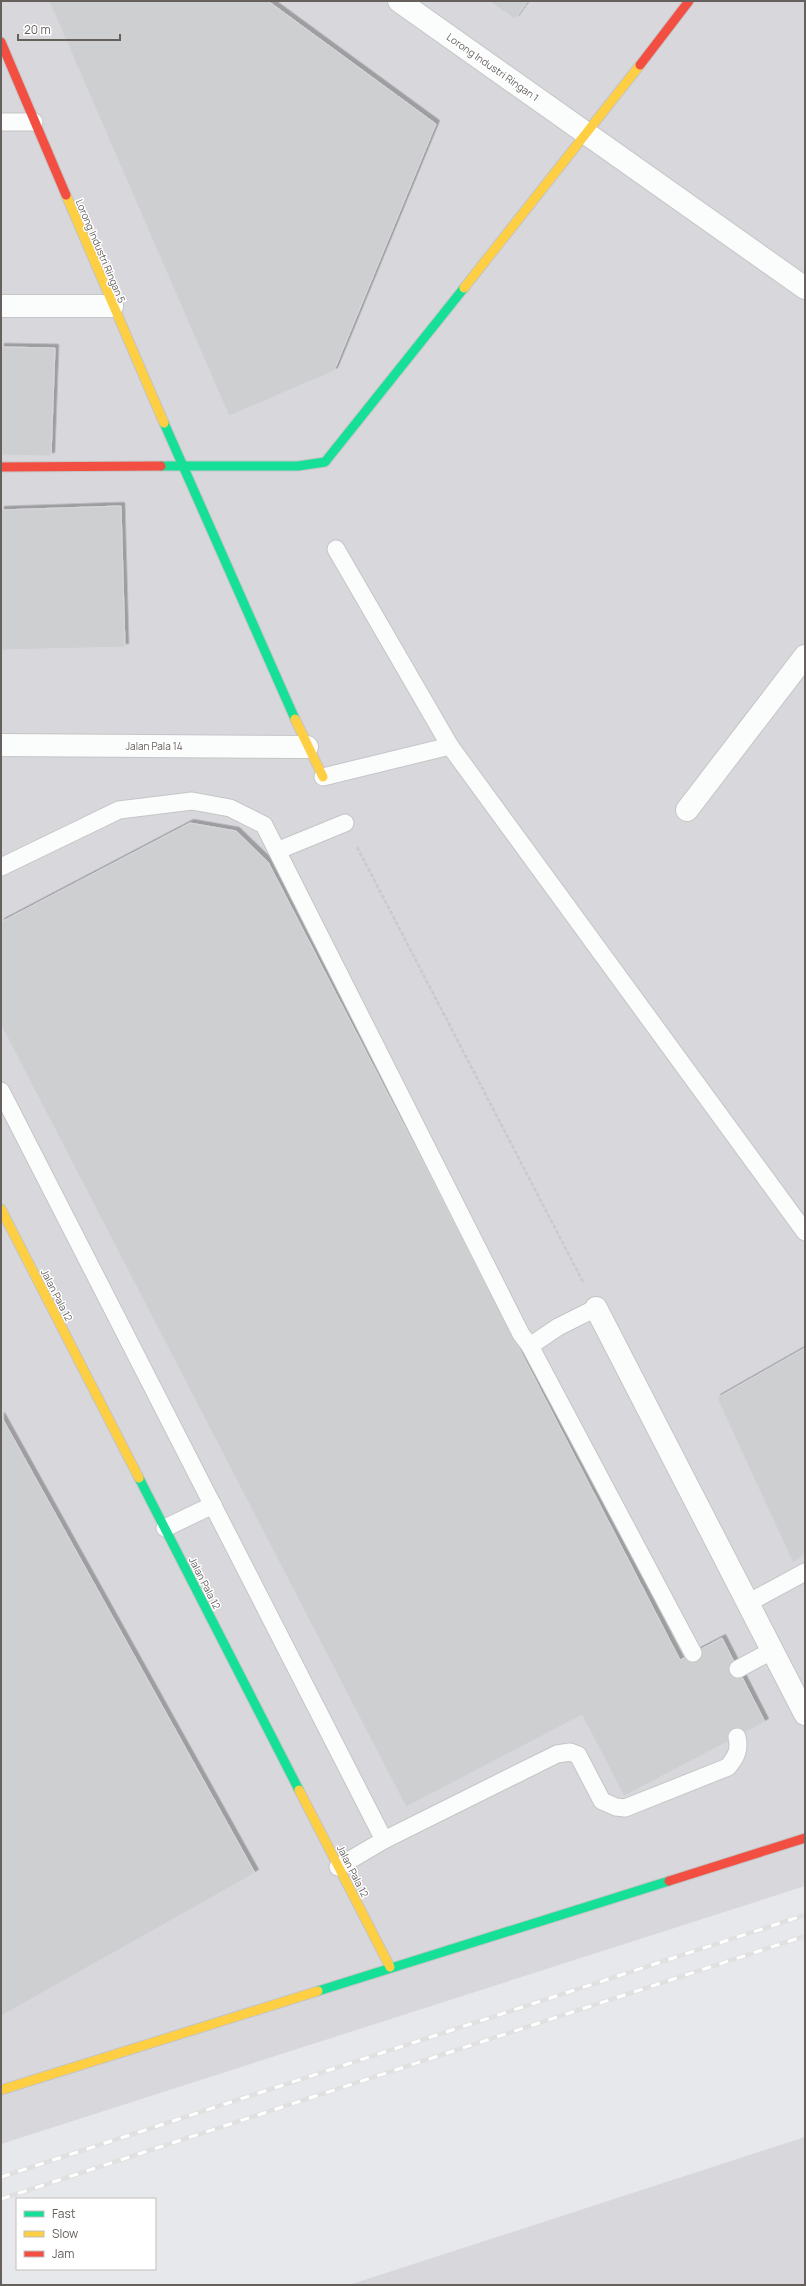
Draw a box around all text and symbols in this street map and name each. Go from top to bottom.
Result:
scale bar [18,16,120,42]
text: 20 m [24,21,51,38]
street label: Lorong Industri Ringan 1 [444,30,542,104]
street label: Lorong Industri Ringan 5 [73,197,129,305]
street label: Jalan Pala 14 [125,739,183,753]
street label: Jalan Pala 12 [38,1266,76,1324]
street label: Jalan Pala 12 [186,1554,224,1612]
street label: Jalan Pala 12 [334,1842,372,1900]
legend [16,2198,156,2270]
text: Fast [52,2205,76,2222]
text: Slow [52,2225,78,2242]
text: Jam [52,2245,74,2262]

